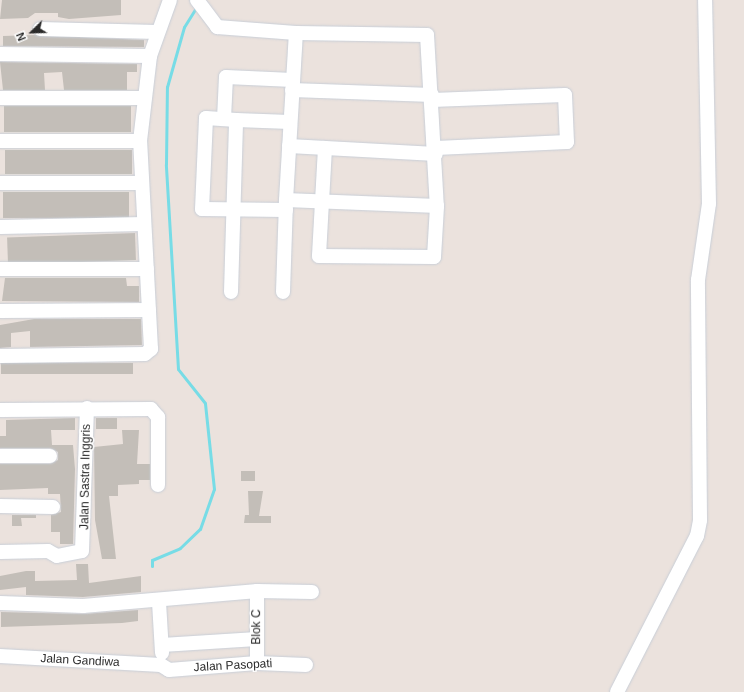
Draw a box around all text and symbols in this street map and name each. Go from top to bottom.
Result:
north arrow [12,12,52,52]
text: N [14,31,28,43]
street label: Jalan Sastra Inggris [78,424,94,530]
street label: Blok C [250,609,264,645]
street label: Jalan Gandiwa [40,652,120,670]
street label: Jalan Pasopati [193,657,273,675]

